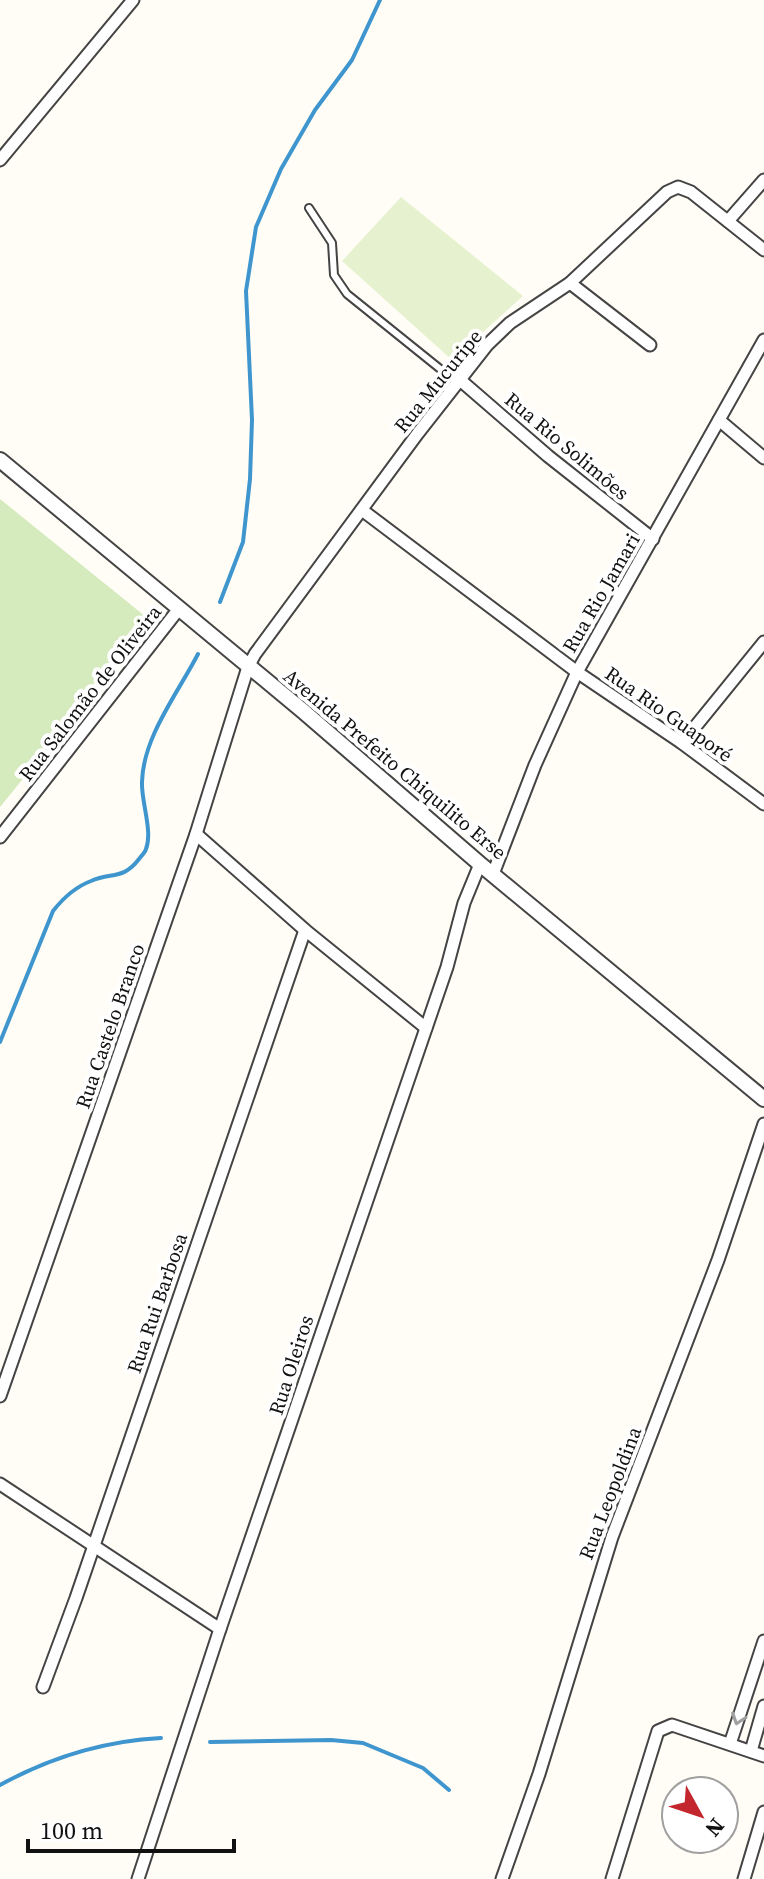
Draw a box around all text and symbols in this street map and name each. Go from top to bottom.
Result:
street label: Rua Mucuripe [388,323,488,439]
street label: Rua Rio Solimões [499,386,635,506]
street label: Rua Rio Jamari [556,528,647,658]
street label: Rua Salomão de Oliveira [12,598,168,787]
street label: Rua Rio Guaporé [599,659,739,769]
street label: Avenida Prefeito Chiquilito Erse [277,662,513,866]
street label: Rua Castelo Branco [69,940,151,1112]
street label: Rua Rui Barbosa [120,1228,194,1377]
street label: Rua Oleiros [262,1311,320,1419]
street label: Rua Leopoldina [572,1422,648,1563]
one-way arrow [731,1711,747,1725]
north arrow [660,1775,740,1855]
scale bar [28,1803,234,1853]
text: N [699,1812,732,1844]
text: 100 m [40,1814,103,1847]

